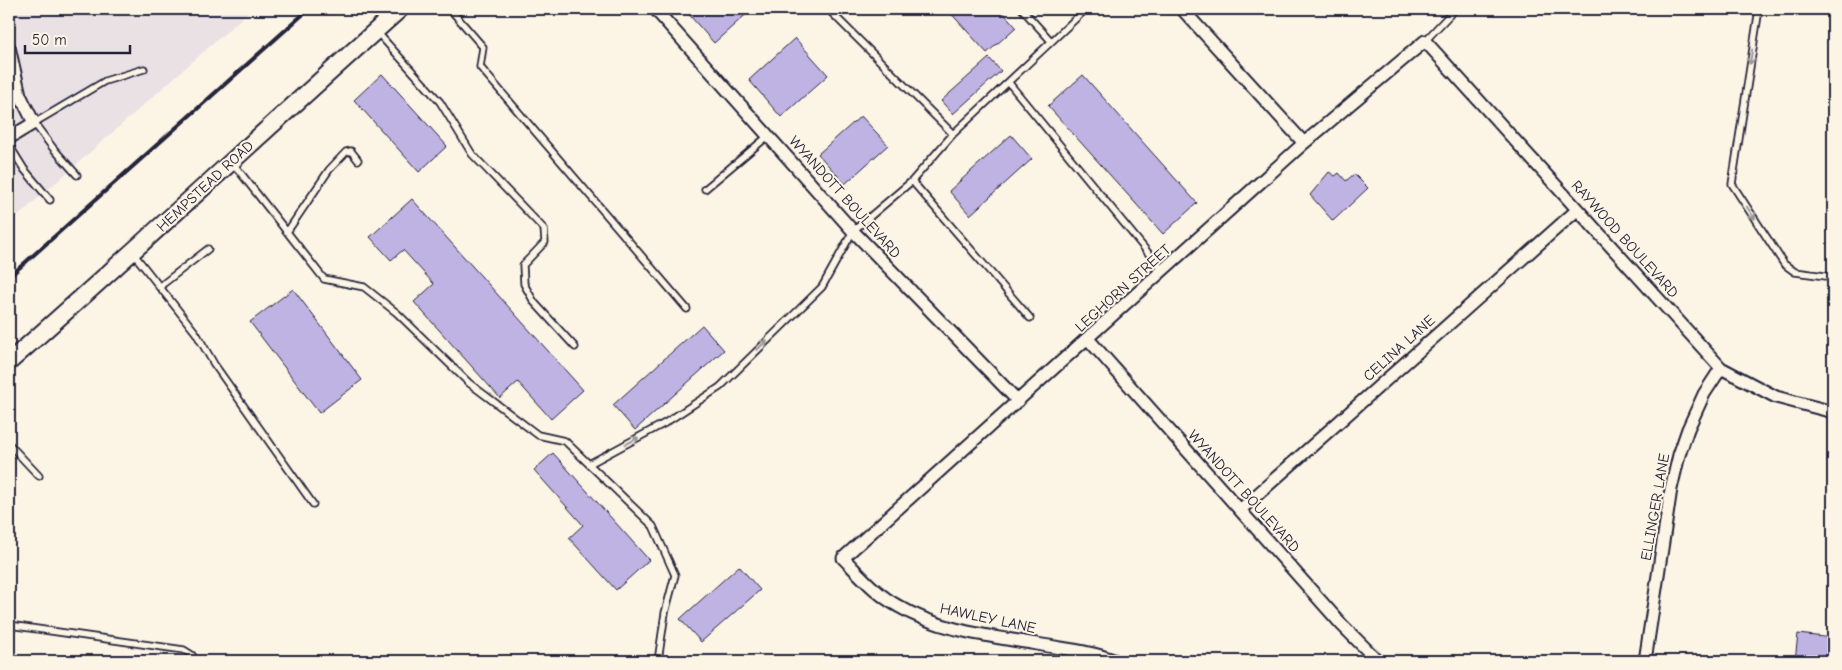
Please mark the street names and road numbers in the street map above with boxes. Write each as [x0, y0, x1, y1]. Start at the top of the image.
street label: WYANDOTT BOULEVARD [785, 132, 905, 262]
street label: HEMPSTEAD ROAD [153, 136, 257, 236]
street label: RAYWOOD BOULEVARD [1567, 177, 1683, 301]
street label: LEGHORN STREET [1071, 240, 1175, 336]
street label: CELINA LANE [1359, 311, 1439, 385]
street label: WYANDOTT BOULEVARD [1184, 426, 1304, 556]
street label: ELLINGER LANE [1637, 452, 1673, 562]
street label: HAWLEY LANE [938, 599, 1038, 637]

